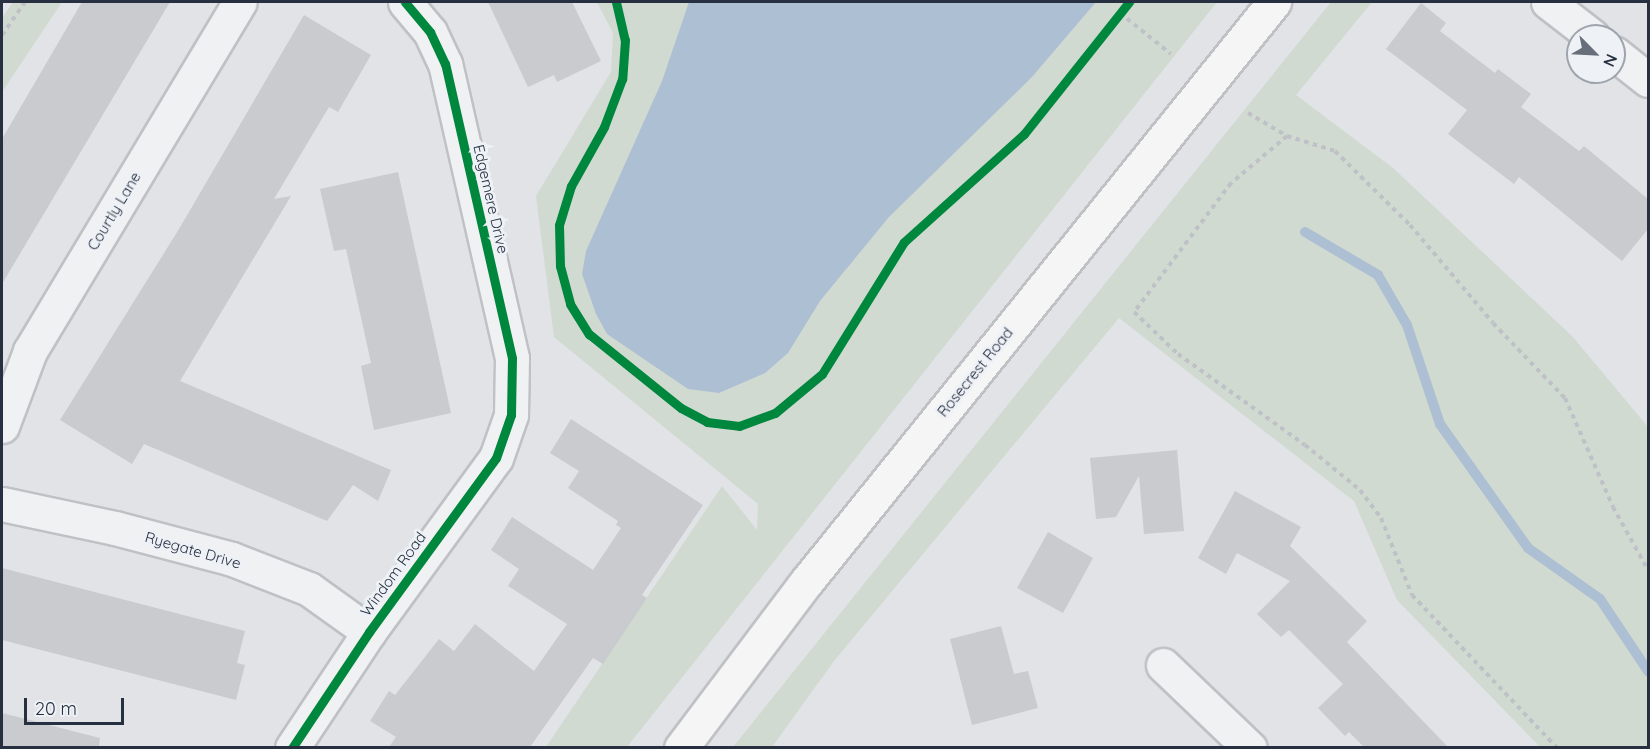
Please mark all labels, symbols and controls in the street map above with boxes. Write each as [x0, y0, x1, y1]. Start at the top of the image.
north arrow [1566, 24, 1626, 84]
text: N [1599, 51, 1622, 70]
street label: Edgemere Drive [470, 143, 512, 255]
street label: Courtly Lane [84, 169, 144, 253]
street label: Rosecrest Road [933, 324, 1017, 420]
street label: Ryegate Drive [143, 528, 243, 572]
street label: Windom Road [356, 528, 430, 620]
scale bar [27, 686, 128, 724]
text: 20 m [35, 697, 77, 720]

